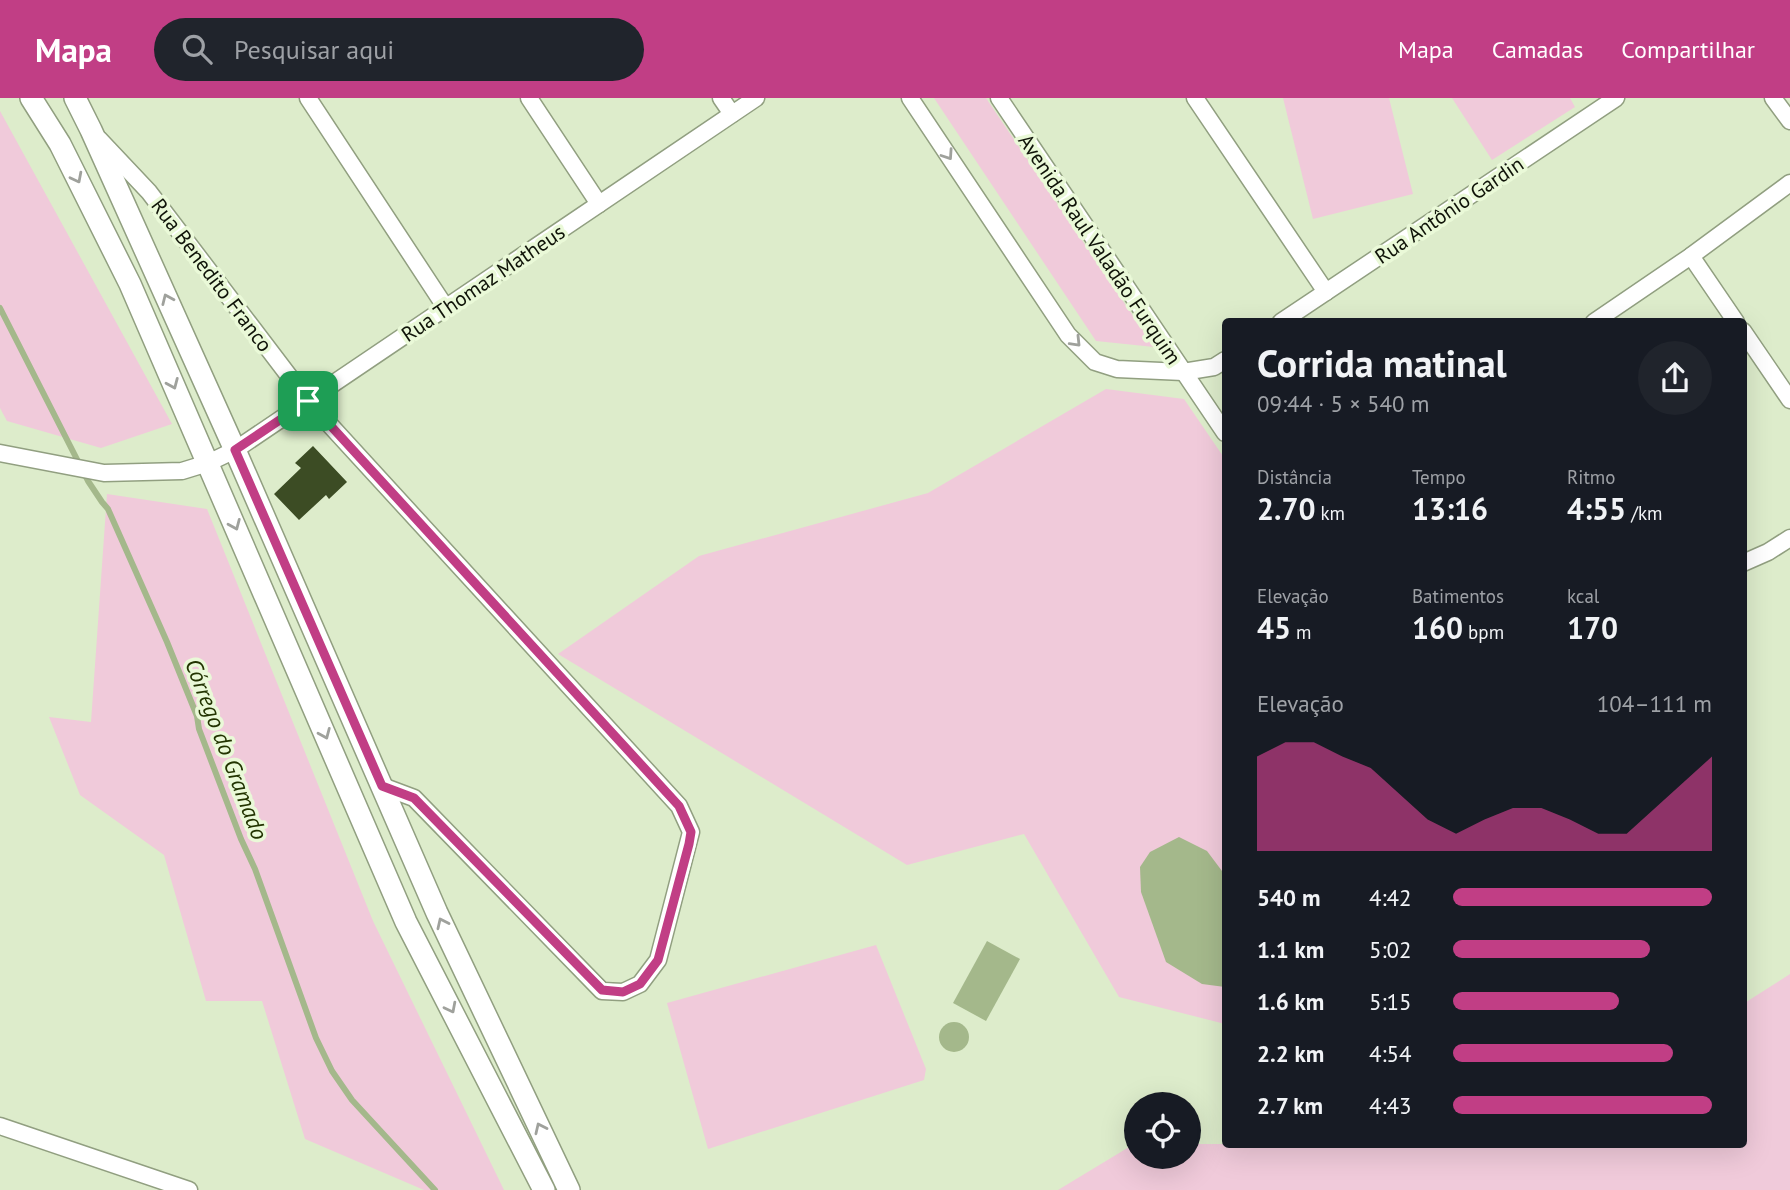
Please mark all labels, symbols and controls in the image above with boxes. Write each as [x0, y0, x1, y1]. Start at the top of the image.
search box [154, 18, 644, 81]
text: Mapa [35, 28, 112, 71]
icon: search [178, 30, 216, 68]
text: Pesquisar aqui [234, 33, 394, 66]
text: Mapa [1398, 34, 1454, 65]
text: Camadas [1492, 34, 1583, 65]
text: Compartilhar [1621, 34, 1755, 65]
street label: Avenida Raul Valadão Furquim [1013, 128, 1187, 370]
one-way arrow [939, 147, 952, 160]
street label: Rua Antônio Gardin [1369, 150, 1529, 270]
one-way arrow [69, 171, 83, 183]
street label: Rua Benedito Franco [145, 193, 279, 357]
street label: Rua Thomaz Matheus [396, 218, 570, 348]
one-way arrow [161, 293, 175, 306]
one-way arrow [1067, 334, 1080, 347]
text: Corrida matinal [1257, 338, 1507, 387]
button: share [1638, 341, 1712, 415]
pin [278, 371, 338, 431]
one-way arrow [165, 377, 179, 389]
icon: arrive [289, 382, 327, 420]
text: 09:44 · 5 × 540 m [1257, 389, 1429, 418]
text: Distância [1257, 465, 1332, 489]
text: Tempo [1412, 465, 1466, 489]
text: Ritmo [1567, 465, 1615, 489]
text: 2.70 [1257, 489, 1315, 528]
text: 13:16 [1412, 489, 1488, 528]
text: 4:55 [1567, 489, 1626, 528]
text: km [1315, 501, 1345, 525]
text: /km [1626, 501, 1662, 525]
one-way arrow [227, 518, 241, 531]
text: Elevação [1257, 584, 1329, 608]
text: Batimentos [1412, 584, 1504, 608]
text: kcal [1567, 584, 1599, 608]
text: 45 [1257, 608, 1291, 647]
text: 160 [1412, 608, 1463, 647]
text: 170 [1567, 608, 1618, 647]
text: m [1291, 620, 1312, 644]
text: bpm [1463, 620, 1504, 644]
water label: Córrego do Gramado [179, 655, 275, 843]
text: Elevação [1257, 689, 1344, 718]
text: 104–111 m [1597, 689, 1712, 718]
one-way arrow [317, 727, 331, 739]
text: 540 m [1257, 883, 1320, 912]
text: 4:42 [1369, 883, 1412, 912]
one-way arrow [436, 918, 450, 930]
text: 1.1 km [1257, 935, 1324, 964]
text: 5:02 [1369, 935, 1412, 964]
text: 1.6 km [1257, 987, 1324, 1016]
text: 5:15 [1369, 987, 1412, 1016]
one-way arrow [442, 1001, 456, 1013]
text: 2.2 km [1257, 1039, 1324, 1068]
text: 4:54 [1369, 1039, 1412, 1068]
text: 2.7 km [1257, 1091, 1323, 1120]
text: 4:43 [1369, 1091, 1412, 1120]
map controls [1124, 1092, 1201, 1169]
button: locate [1124, 1092, 1201, 1169]
one-way arrow [534, 1123, 548, 1135]

